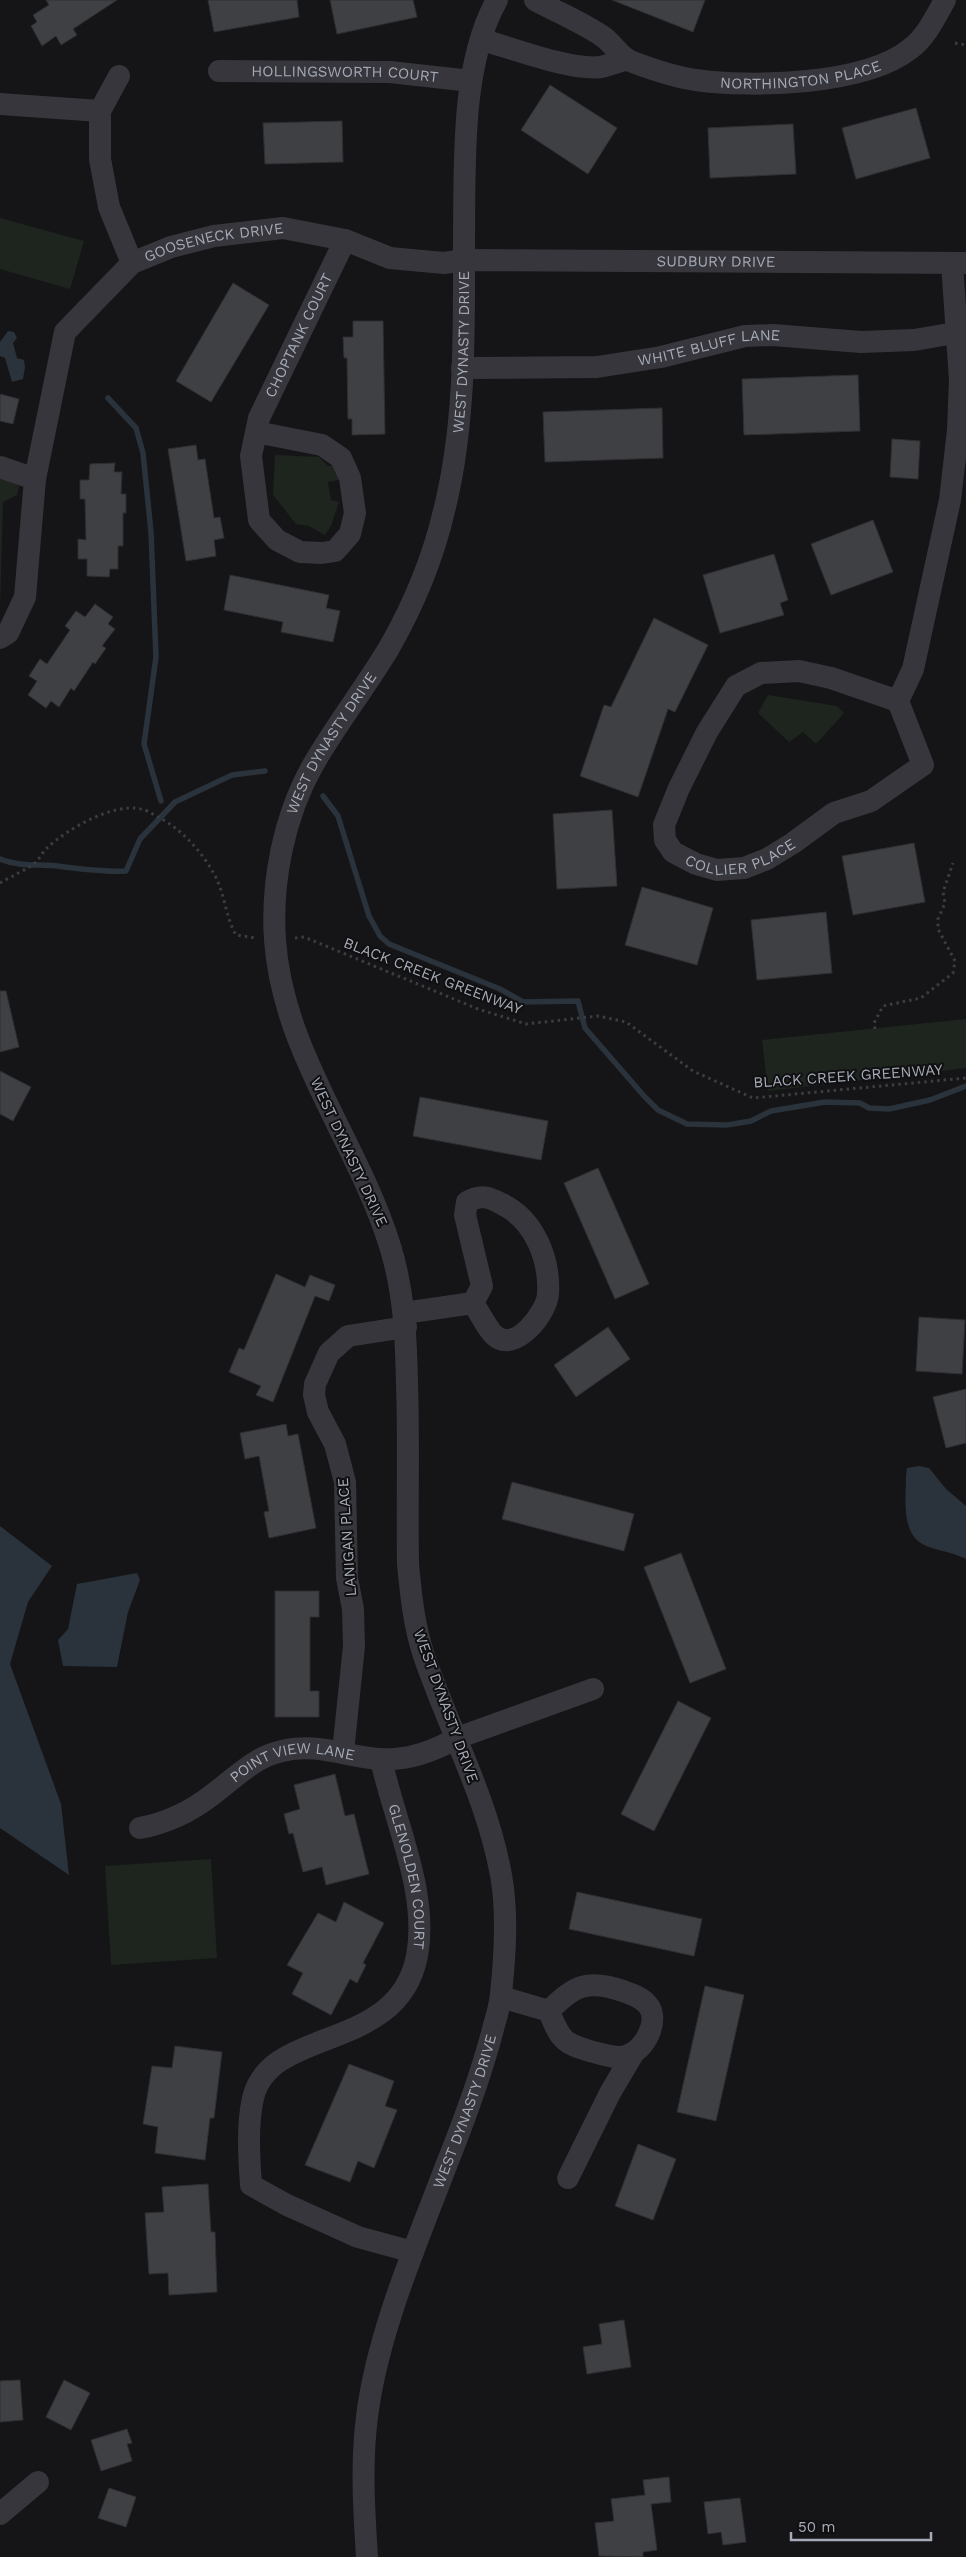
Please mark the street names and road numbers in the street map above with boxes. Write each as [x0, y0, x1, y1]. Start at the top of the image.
street label: NORTHINGTON PLACE [720, 57, 883, 93]
street label: HOLLINGSWORTH COURT [251, 62, 439, 86]
street label: GOOSENECK DRIVE [141, 219, 284, 266]
street label: SUDBURY DRIVE [657, 252, 776, 271]
street label: CHOPTANK COURT [261, 270, 337, 400]
street label: WEST DYNASTY DRIVE [449, 271, 473, 434]
street label: WHITE BLUFF LANE [636, 326, 781, 370]
street label: WEST DYNASTY DRIVE [283, 669, 380, 817]
street label: COLLIER PLACE [682, 835, 798, 879]
street label: BLACK CREEK GREENWAY [341, 934, 525, 1019]
street label: BLACK CREEK GREENWAY [753, 1060, 944, 1092]
street label: WEST DYNASTY DRIVE [307, 1075, 391, 1229]
street label: LANIGAN PLACE [334, 1477, 360, 1597]
street label: WEST DYNASTY DRIVE [410, 1627, 482, 1785]
street label: POINT VIEW LANE [226, 1739, 356, 1786]
street label: GLENOLDEN COURT [384, 1802, 429, 1950]
street label: WEST DYNASTY DRIVE [429, 2032, 500, 2191]

